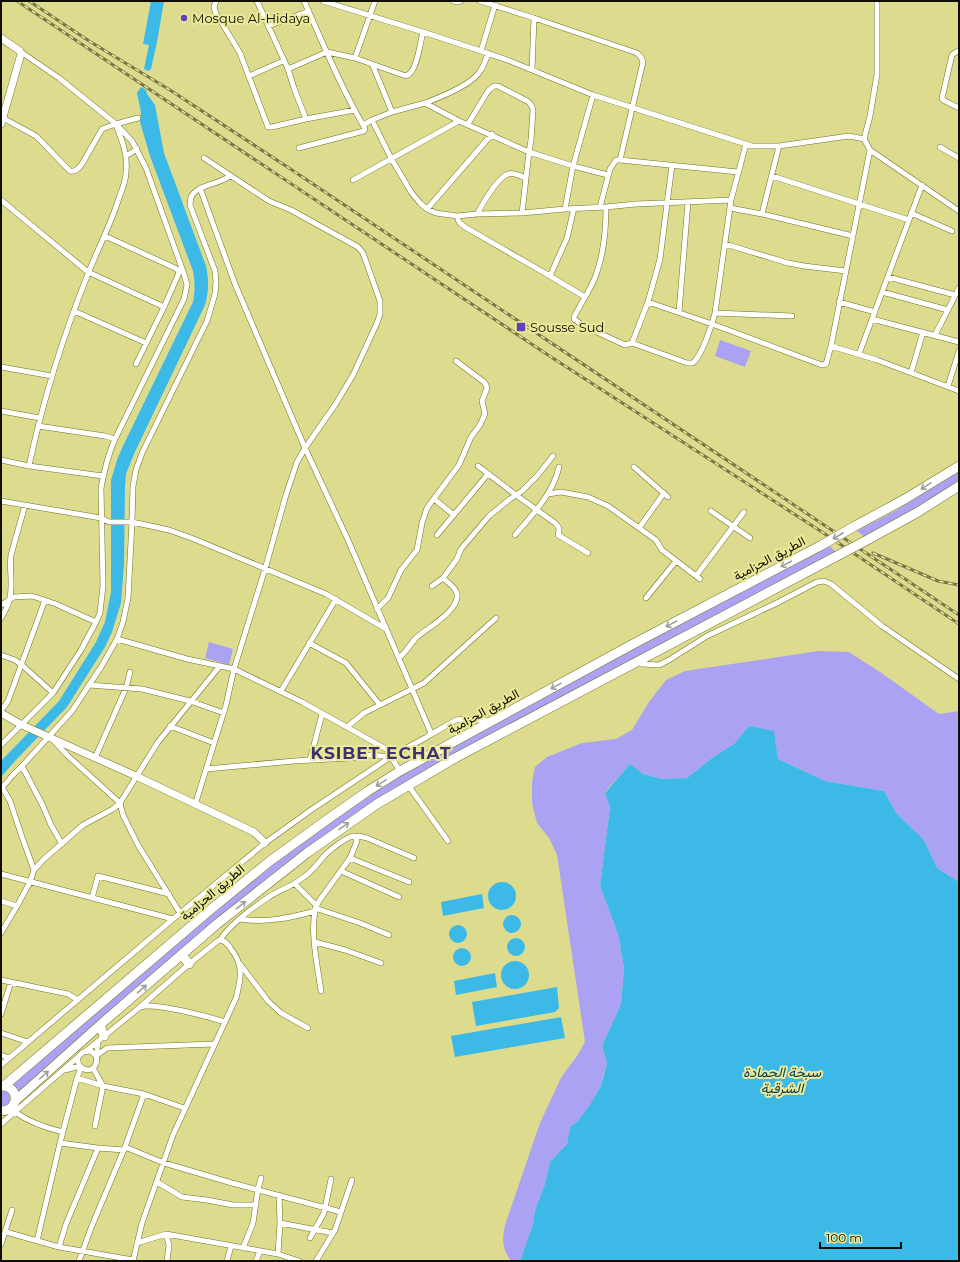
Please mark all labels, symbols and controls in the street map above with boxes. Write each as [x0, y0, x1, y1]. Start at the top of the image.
place label: Mosque Al-Hidaya [192, 10, 310, 26]
marker: Mosque Al-Hidaya [179, 13, 189, 23]
place label: Sousse Sud [530, 319, 604, 335]
marker: Sousse Sud [515, 321, 527, 333]
one-way arrow [920, 483, 932, 491]
street label: الطريق الحزامية [730, 532, 808, 585]
one-way arrow [832, 532, 844, 540]
one-way arrow [780, 561, 792, 568]
one-way arrow [665, 621, 677, 628]
one-way arrow [550, 683, 562, 690]
street label: الطريق الحزامية [444, 685, 522, 738]
district label: KSIBET ECHAT [311, 743, 451, 763]
one-way arrow [376, 779, 387, 787]
one-way arrow [339, 822, 350, 830]
street label: الطريق الحزامية [177, 860, 248, 924]
one-way arrow [235, 900, 246, 909]
one-way arrow [136, 985, 146, 994]
water label: سبخة الحمادة الشرقية [743, 1063, 822, 1097]
one-way arrow [39, 1070, 49, 1079]
scale bar [820, 1224, 901, 1250]
text: 100 m [826, 1230, 862, 1245]

